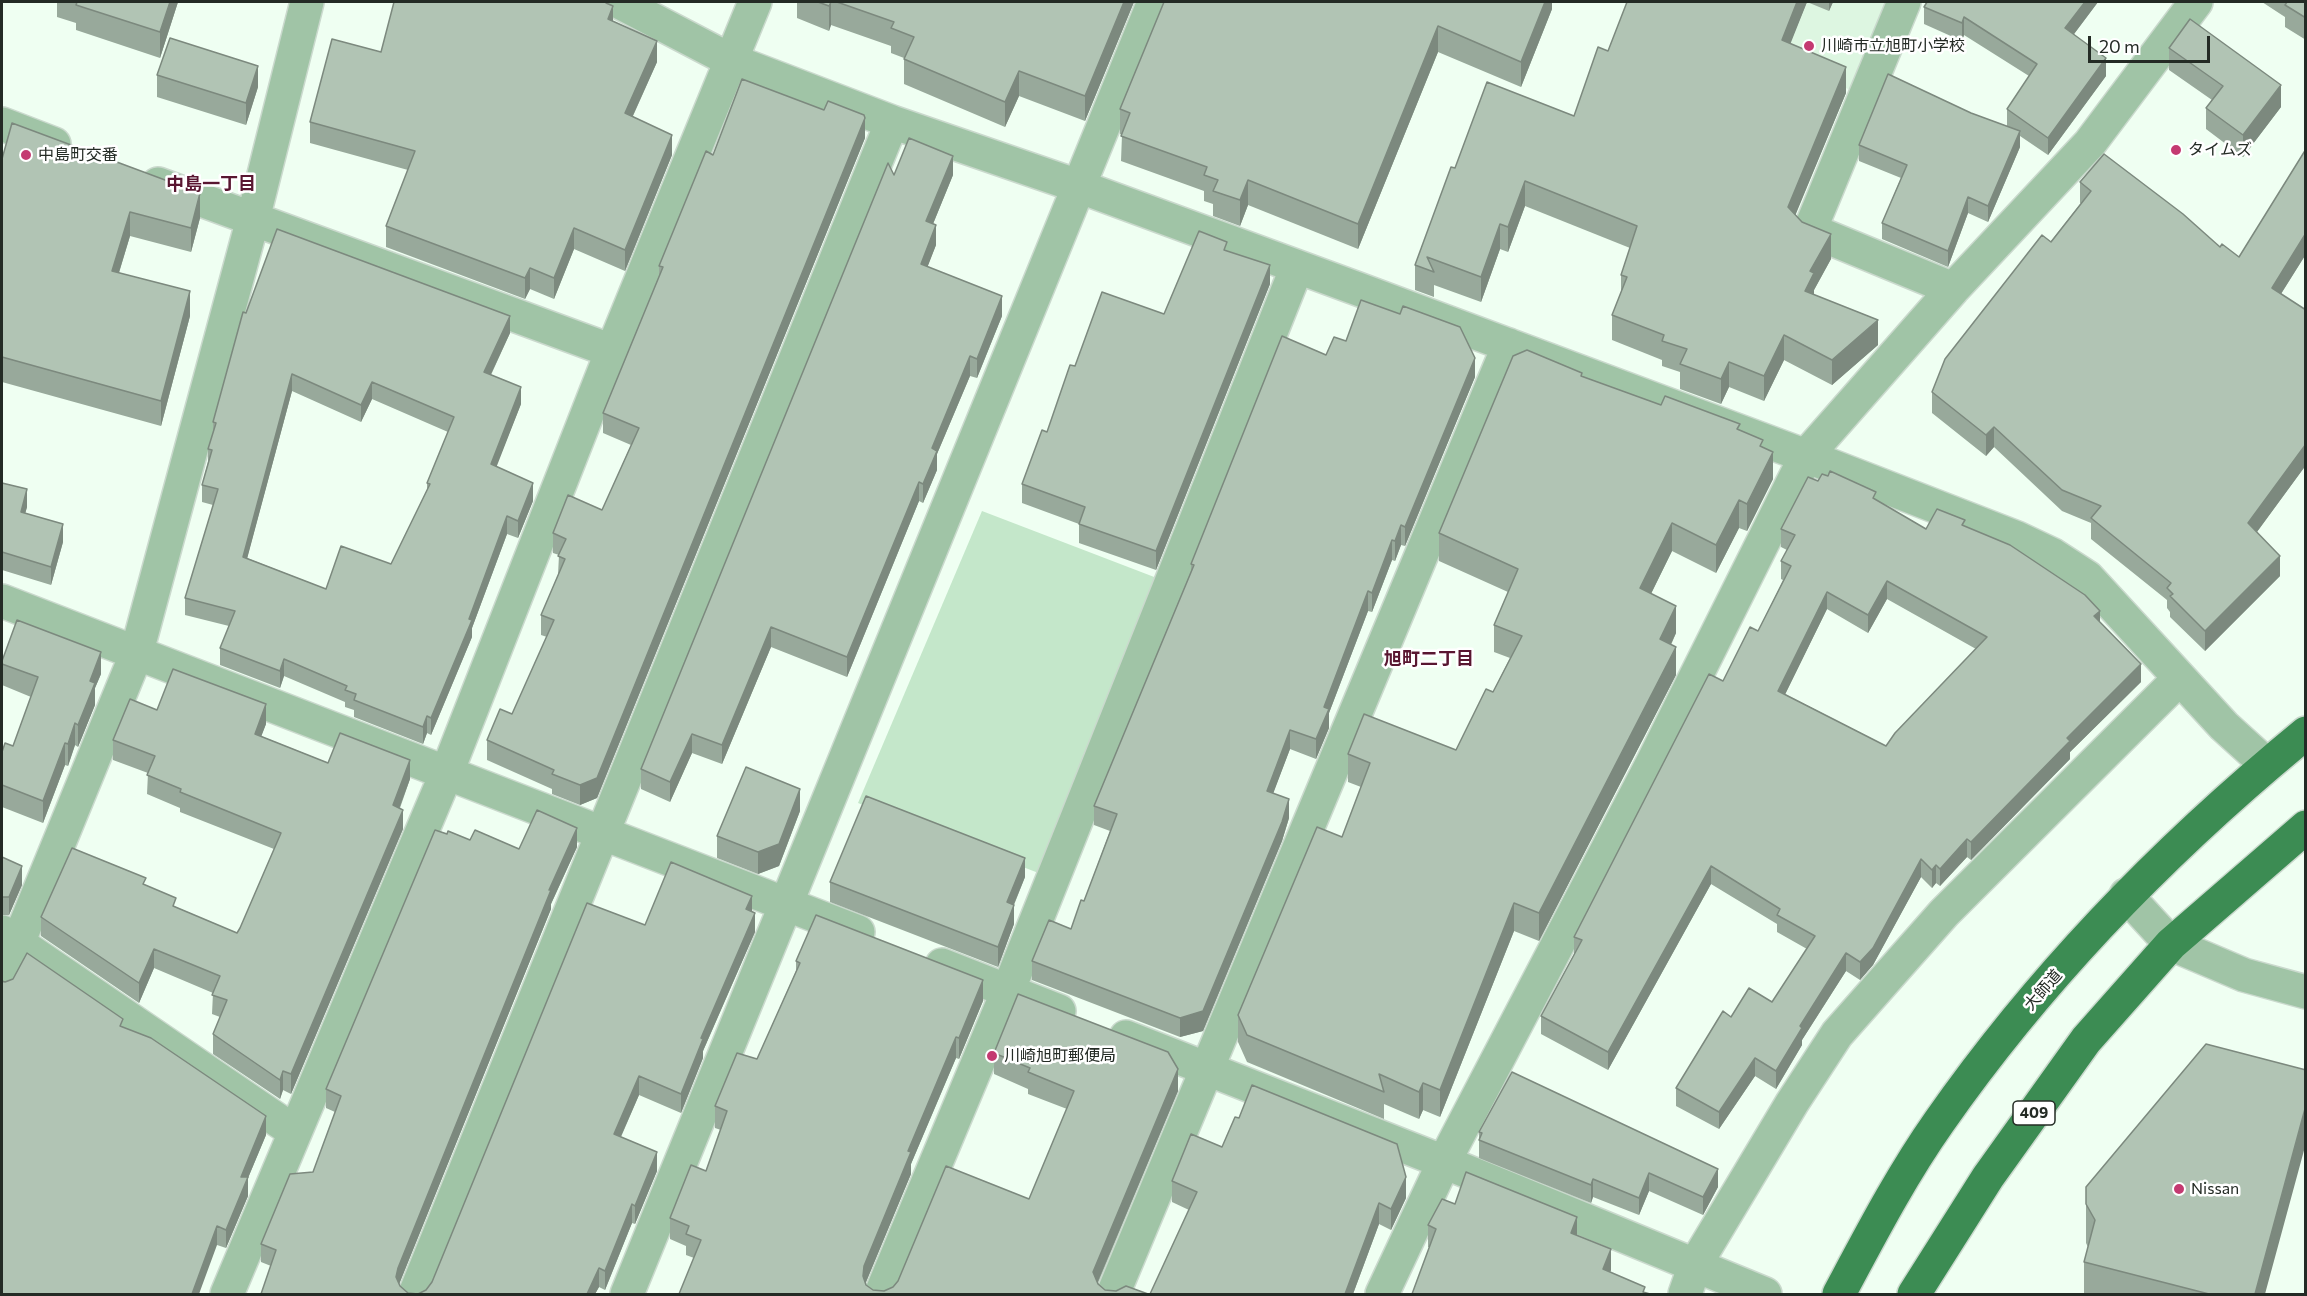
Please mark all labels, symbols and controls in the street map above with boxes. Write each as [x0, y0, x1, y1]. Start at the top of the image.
scale bar [2091, 24, 2212, 62]
text: 20 m [2099, 35, 2140, 57]
place label: 川崎市立旭町小学校 [1821, 36, 1965, 56]
marker: 川崎市立旭町小学校 [1802, 39, 1816, 53]
place label: タイムズ [2188, 140, 2252, 160]
marker: タイムズ [2169, 143, 2183, 157]
place label: 中島町交番 [38, 145, 118, 165]
marker: 中島町交番 [19, 148, 33, 162]
district label: 中島一丁目 [166, 173, 256, 195]
district label: 旭町二丁目 [1384, 648, 1474, 670]
street label: 大師道 [2020, 966, 2066, 1014]
place label: 川崎旭町郵便局 [1004, 1046, 1116, 1066]
marker: 川崎旭町郵便局 [985, 1049, 999, 1063]
road number: 409 [2013, 1101, 2055, 1125]
place label: Nissan [2191, 1179, 2239, 1199]
marker: Nissan [2172, 1182, 2186, 1196]

